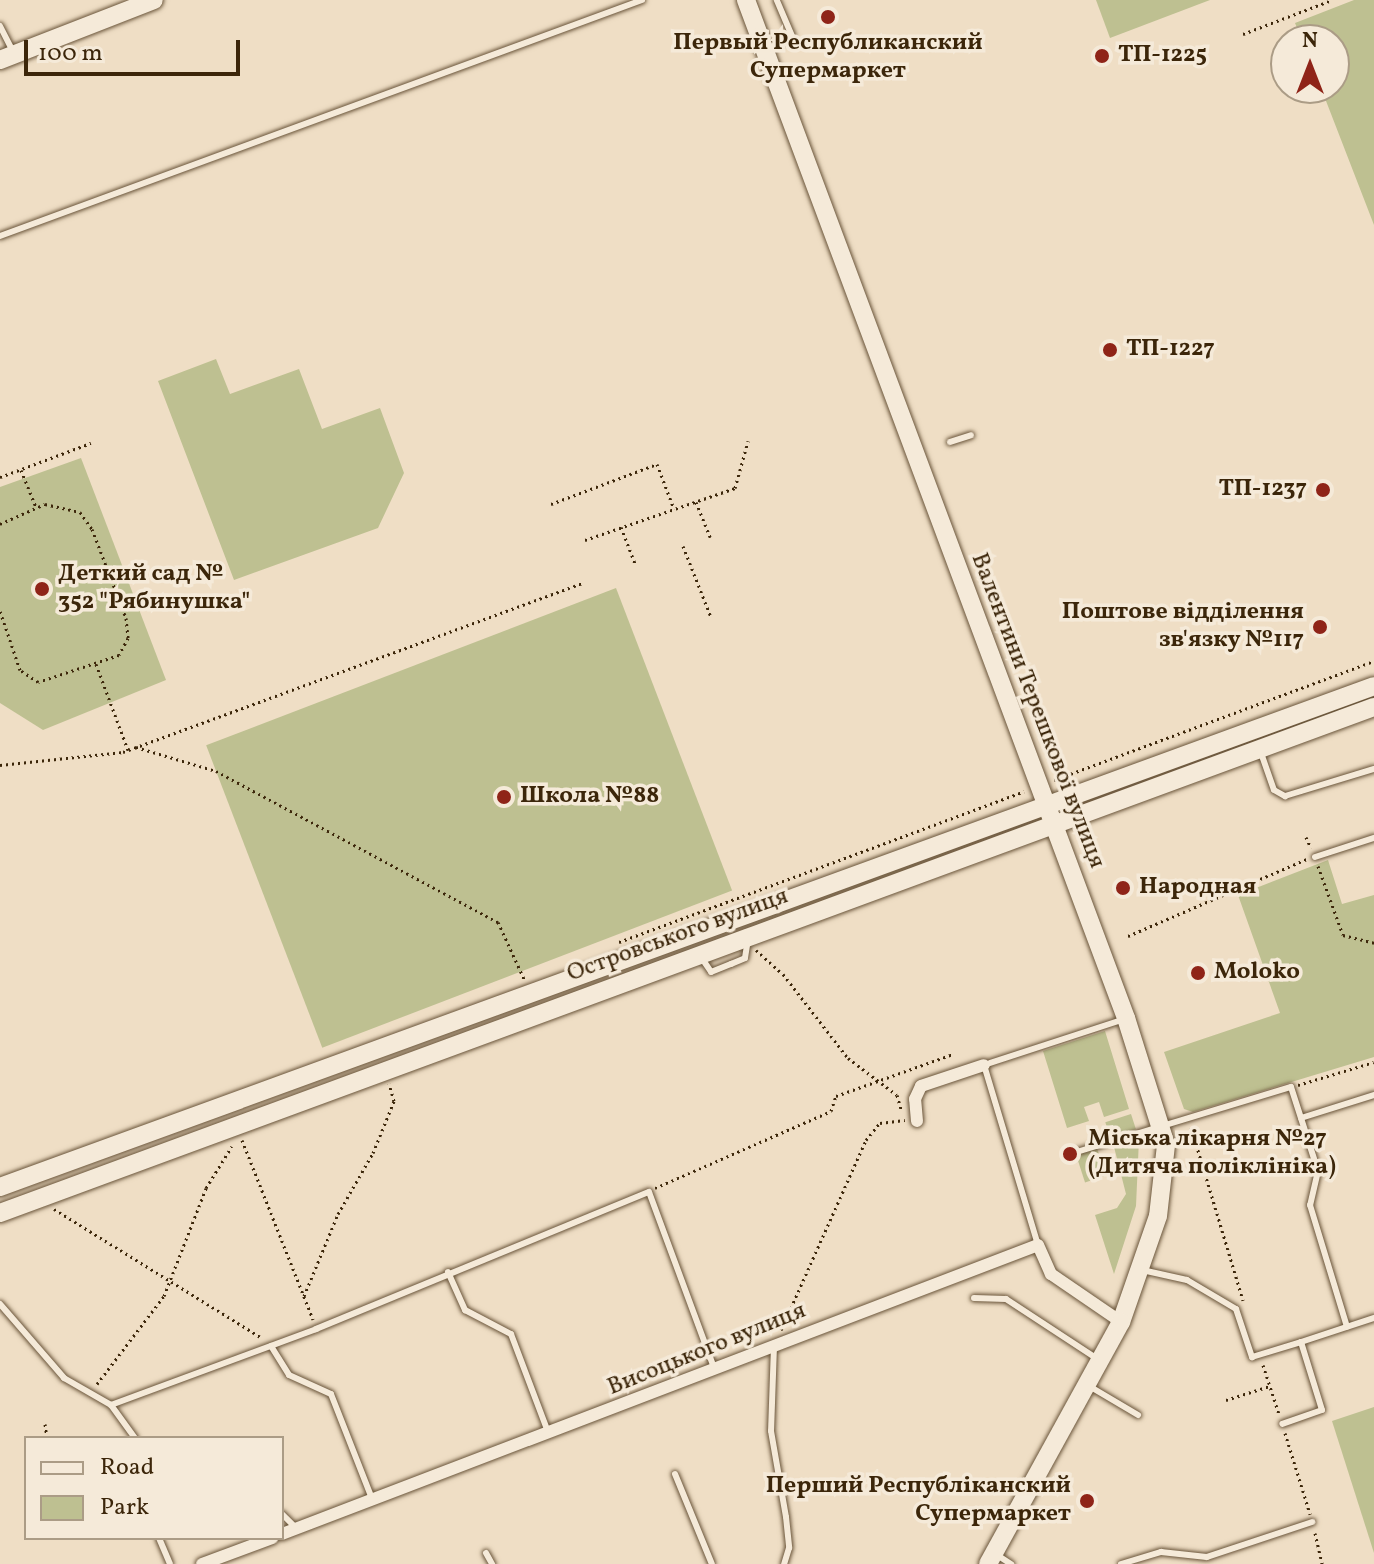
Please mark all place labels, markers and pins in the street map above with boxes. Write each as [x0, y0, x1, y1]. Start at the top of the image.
marker: Первый Республиканский Супермаркет [819, 8, 837, 26]
place label: Первый Республиканский Супермаркет [673, 30, 983, 86]
place label: ТП-1225 [1118, 42, 1207, 70]
marker: ТП-1225 [1093, 47, 1111, 65]
place label: ТП-1227 [1126, 336, 1215, 364]
marker: ТП-1227 [1101, 341, 1119, 359]
place label: ТП-1237 [1219, 476, 1307, 504]
marker: ТП-1237 [1314, 481, 1332, 499]
place label: Деткий сад № 352 "Рябинушка" [58, 561, 250, 617]
marker: Деткий сад № 352 "Рябинушка" [33, 580, 51, 598]
place label: Поштове відділення зв'язку №117 [1062, 599, 1304, 655]
marker: Поштове відділення зв'язку №117 [1311, 618, 1329, 636]
place label: Школа №88 [520, 783, 659, 811]
marker: Школа №88 [495, 788, 513, 806]
place label: Народная [1139, 874, 1256, 902]
marker: Народная [1114, 879, 1132, 897]
place label: Moloko [1214, 959, 1300, 987]
marker: Moloko [1189, 964, 1207, 982]
place label: Міська лікарня №27 (Дитяча поліклініка) [1088, 1126, 1336, 1182]
marker: Міська лікарня №27 (Дитяча поліклініка) [1059, 1143, 1081, 1165]
place label: Перший Республiканский Супермаркет [766, 1473, 1071, 1529]
marker: Перший Республiканский Супермаркет [1078, 1492, 1096, 1510]

